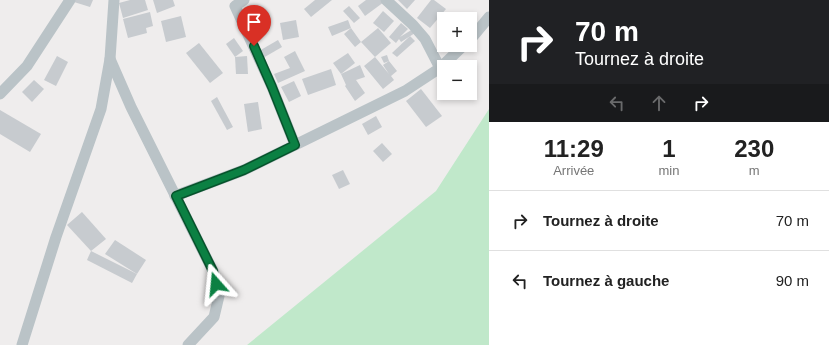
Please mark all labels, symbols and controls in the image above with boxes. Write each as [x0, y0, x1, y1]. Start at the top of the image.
pin [237, 5, 271, 46]
icon: arrive [243, 11, 265, 33]
map controls [437, 12, 477, 100]
button: + [437, 12, 477, 52]
icon: right [509, 16, 561, 68]
text: 70 m [575, 16, 639, 47]
text: Tournez à droite [575, 49, 704, 69]
button: − [437, 60, 477, 100]
icon: left [606, 92, 628, 114]
icon: ahead [648, 92, 670, 114]
icon: right [690, 92, 712, 114]
text: 11:29 [544, 135, 604, 162]
text: 1 [662, 135, 676, 162]
text: 230 [734, 135, 774, 162]
text: Arrivée [553, 163, 594, 178]
text: min [659, 163, 679, 178]
text: m [749, 163, 760, 178]
icon: right [509, 210, 531, 232]
text: Tournez à droite [543, 212, 659, 229]
text: 70 m [776, 212, 809, 229]
position arrow [195, 263, 237, 305]
icon: left [509, 270, 531, 292]
text: Tournez à gauche [543, 272, 669, 289]
text: 90 m [776, 272, 809, 289]

